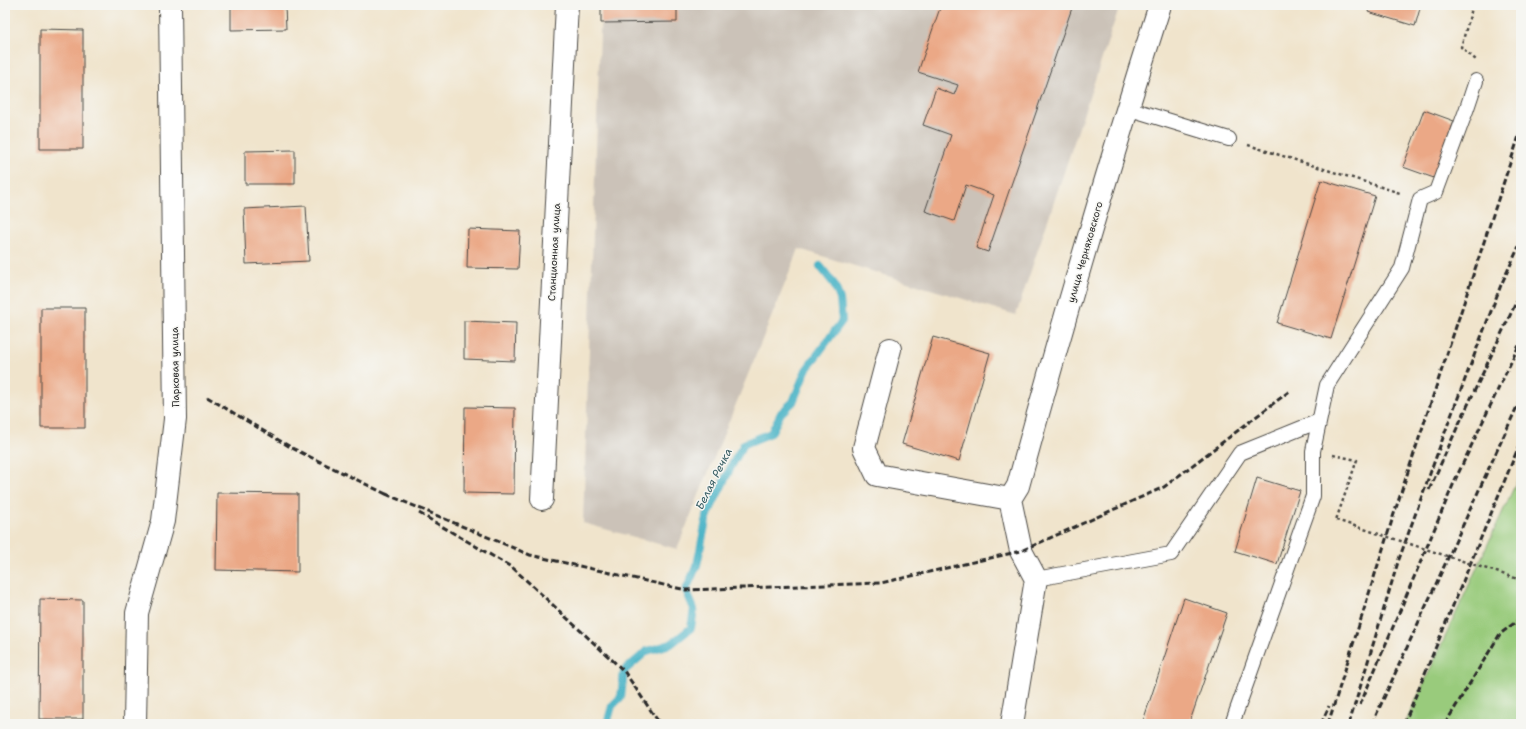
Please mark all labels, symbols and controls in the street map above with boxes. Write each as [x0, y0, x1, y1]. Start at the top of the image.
street label: улица Черняховского [1064, 200, 1106, 304]
street label: Станционная улица [545, 202, 563, 301]
street label: Парковая улица [168, 326, 182, 407]
water label: Белая Речка [692, 446, 736, 512]

